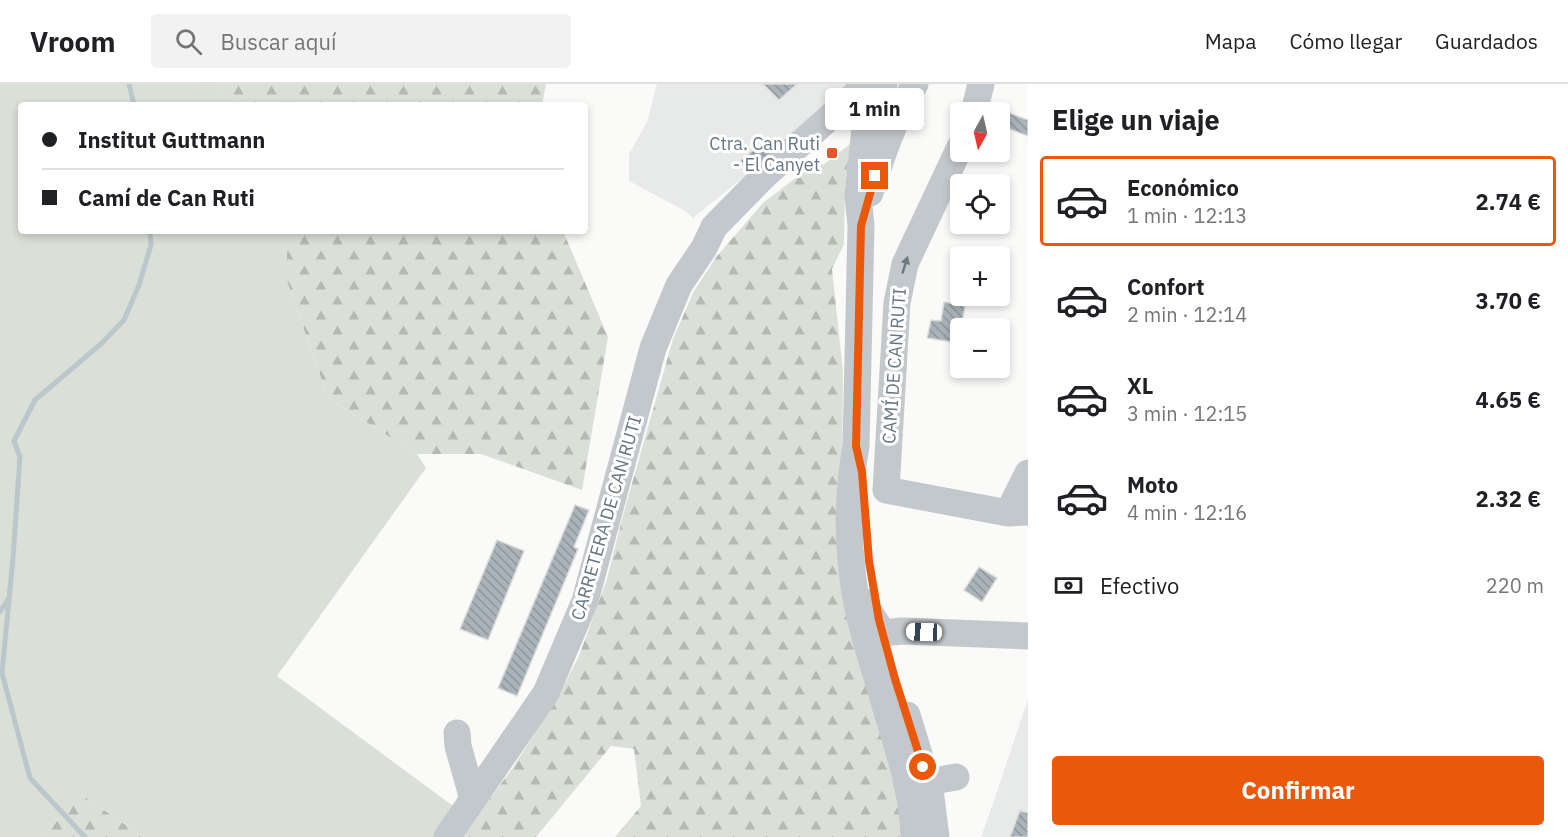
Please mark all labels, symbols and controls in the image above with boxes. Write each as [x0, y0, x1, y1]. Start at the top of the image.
search box [151, 14, 571, 68]
text: Vroom [30, 23, 115, 60]
icon: search [172, 25, 205, 58]
text: Buscar aquí [220, 27, 337, 56]
text: Mapa [1205, 27, 1256, 55]
text: Cómo llegar [1289, 27, 1402, 55]
text: Guardados [1435, 27, 1538, 55]
callout: 1 min [826, 89, 924, 131]
text: 1 min [848, 95, 901, 122]
north arrow [950, 102, 1010, 162]
map controls [950, 102, 1010, 378]
text: Elige un viaje [1052, 102, 1220, 137]
text: Institut Guttmann [78, 125, 266, 154]
place label: Ctra. Can Ruti - El Canyet [709, 132, 820, 176]
marker: Ctra. Can Ruti - El Canyet [825, 146, 839, 160]
route end [861, 162, 888, 189]
text: Económico [1127, 173, 1239, 202]
button: locate [950, 174, 1010, 234]
icon: car [1055, 174, 1109, 228]
text: Camí de Can Ruti [78, 183, 255, 212]
text: 2.74 € [1476, 187, 1541, 216]
text: 1 min · 12:13 [1127, 202, 1247, 229]
button: + [950, 246, 1010, 306]
one-way arrow [901, 256, 910, 274]
text: Confort [1127, 272, 1205, 301]
icon: car [1055, 273, 1109, 327]
text: 3.70 € [1476, 286, 1541, 315]
street label: CAMÍ DE CAN RUTI [877, 287, 911, 445]
text: 2 min · 12:14 [1127, 301, 1247, 328]
button: − [950, 318, 1010, 378]
text: XL [1127, 371, 1153, 400]
icon: car [1055, 372, 1109, 426]
text: 4.65 € [1476, 385, 1541, 414]
text: 3 min · 12:15 [1127, 400, 1247, 427]
street label: CARRETERA DE CAN RUTI [566, 413, 646, 623]
text: Moto [1127, 470, 1178, 499]
icon: car [1055, 471, 1109, 525]
text: 2.32 € [1476, 484, 1541, 513]
text: 4 min · 12:16 [1127, 499, 1247, 526]
icon: cash [1052, 569, 1085, 602]
text: Efectivo [1100, 571, 1179, 600]
text: 220 m [1486, 572, 1544, 599]
car [906, 622, 942, 642]
route start [909, 753, 936, 780]
button: Confirmar [1052, 756, 1544, 825]

